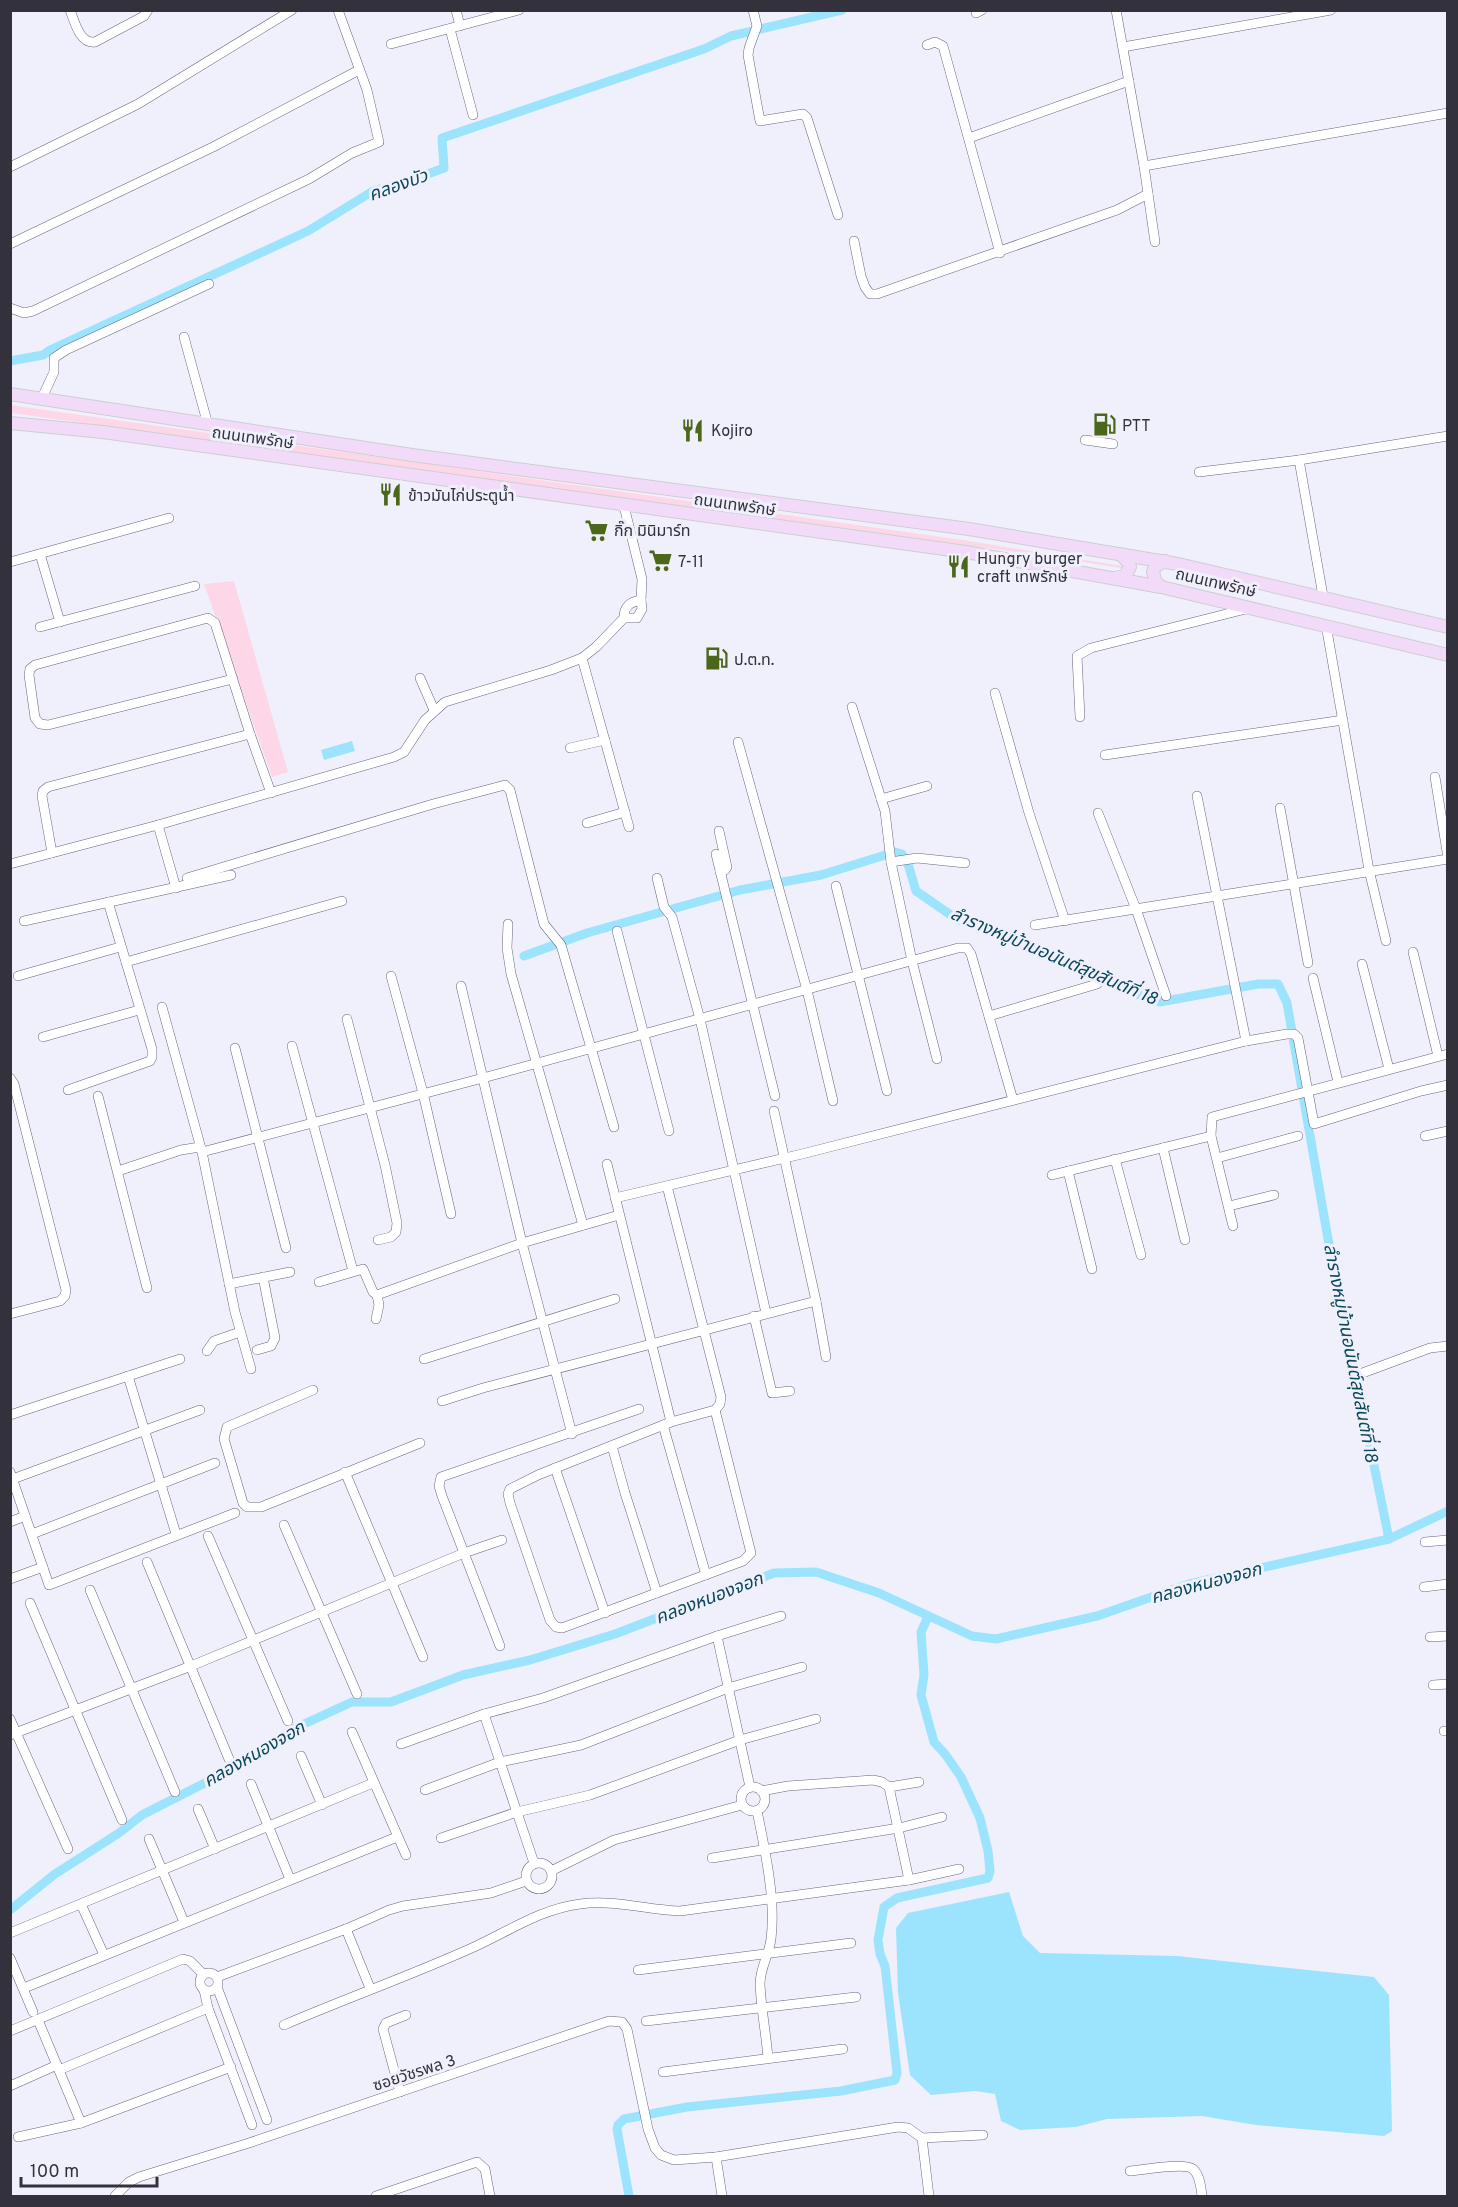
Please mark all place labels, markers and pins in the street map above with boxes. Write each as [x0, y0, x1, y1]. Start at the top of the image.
fuel station icon: PTT [1091, 412, 1117, 438]
restaurant icon: Kojiro [680, 417, 706, 443]
place label: PTT [1122, 417, 1151, 437]
place label: Kojiro [711, 422, 753, 442]
restaurant icon: ข้าวมันไก่ประตูน้ำ [377, 482, 403, 508]
place label: ข้าวมันไก่ประตูน้ำ [408, 484, 515, 507]
supermarket icon: กิ๊ก มินิมาร์ท [583, 517, 609, 543]
place label: กิ๊ก มินิมาร์ท [614, 520, 690, 542]
supermarket icon: 7-11 [647, 548, 673, 574]
place label: Hungry burger craft เทพรักษ์ [977, 550, 1082, 588]
place label: 7-11 [678, 553, 704, 573]
restaurant icon: Hungry burger craft เทพรักษ์ [946, 554, 972, 580]
fuel station icon: ป.ต.ท. [703, 646, 729, 672]
place label: ป.ต.ท. [734, 651, 774, 671]

